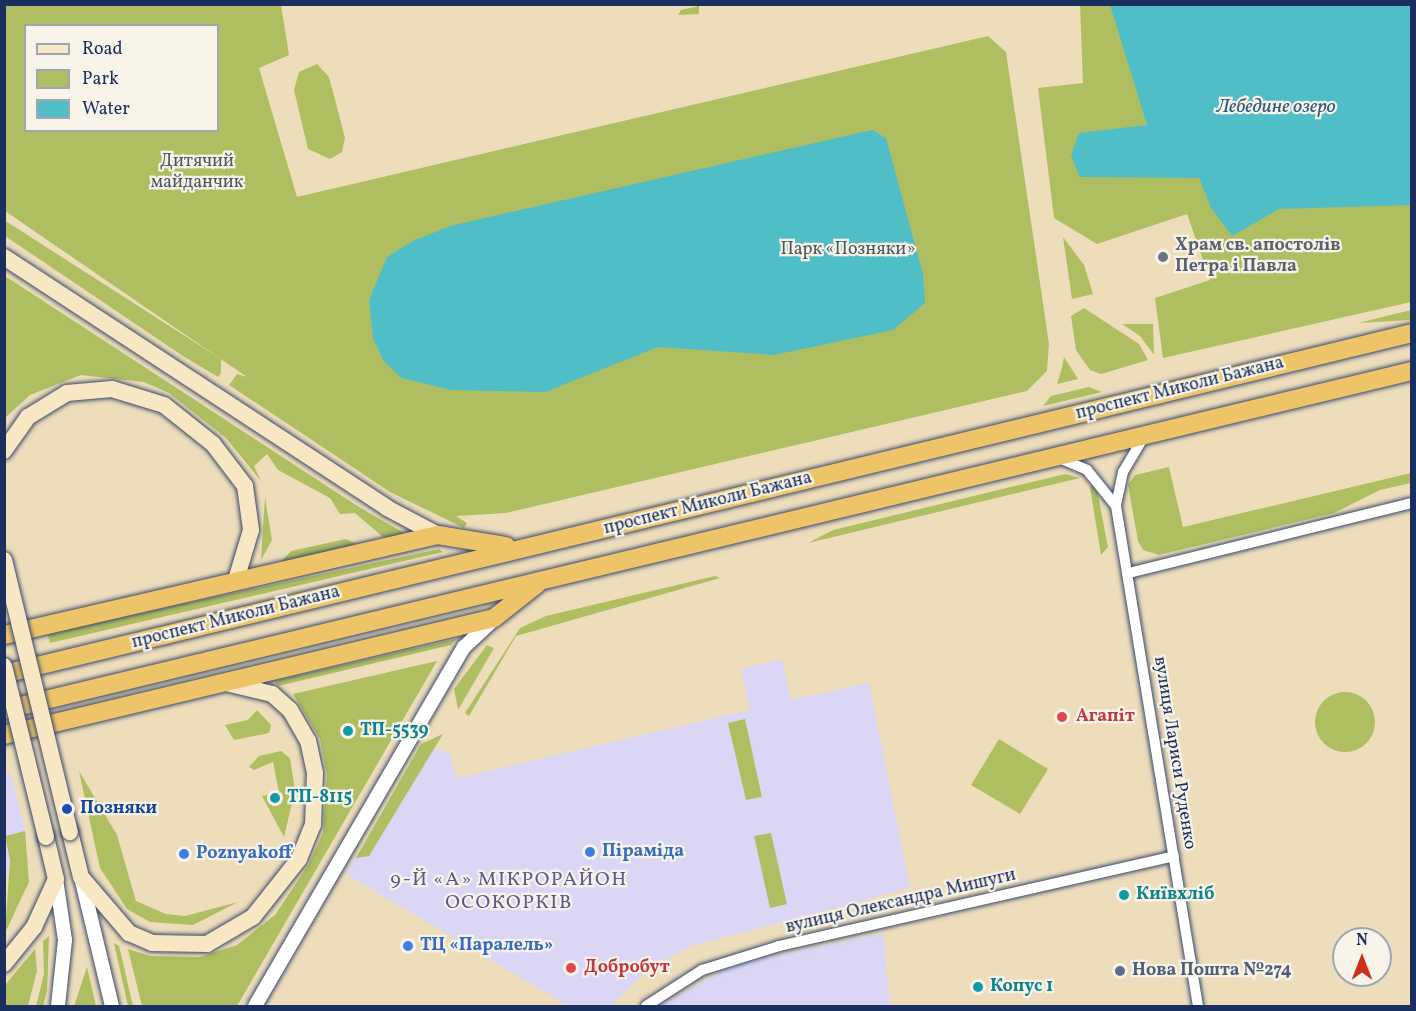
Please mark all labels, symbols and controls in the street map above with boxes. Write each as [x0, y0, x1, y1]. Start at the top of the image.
legend [24, 24, 219, 132]
text: Road [82, 37, 123, 62]
text: Park [82, 67, 119, 92]
water label: Лебедине озеро [1216, 95, 1336, 119]
text: Water [82, 97, 130, 122]
park label: Дитячий майданчик [151, 152, 243, 195]
place label: Храм св. апостолів Петра і Павла [1175, 236, 1341, 278]
park label: Парк «Позняки» [780, 239, 916, 261]
marker: Храм св. апостолів Петра і Павла [1156, 250, 1170, 264]
street label: проспект Миколи Бажана [1074, 353, 1286, 425]
street label: проспект Миколи Бажана [602, 468, 814, 540]
street label: проспект Миколи Бажана [130, 582, 342, 654]
street label: вулиця Лариси Руденко [1148, 655, 1200, 851]
place label: Агапіт [1076, 706, 1135, 728]
marker: Агапіт [1053, 708, 1071, 726]
place label: ТП-5539 [360, 720, 428, 742]
marker: ТП-5539 [341, 724, 355, 738]
place label: ТП-8115 [287, 787, 352, 809]
marker: ТП-8115 [268, 791, 282, 805]
place label: Позняки [80, 798, 157, 820]
marker: Позняки [58, 800, 76, 818]
place label: Піраміда [602, 841, 684, 863]
place label: Poznyakoff [196, 843, 292, 865]
marker: Піраміда [583, 845, 597, 859]
marker: Poznyakoff [177, 847, 191, 861]
street label: вулиця Олександра Мишуги [784, 865, 1018, 939]
district label: 9-Й «А» МІКРОРАЙОН ОСОКОРКІВ [390, 869, 628, 916]
place label: Київхліб [1136, 884, 1214, 906]
marker: Київхліб [1117, 888, 1131, 902]
north arrow [1332, 927, 1392, 987]
text: N [1356, 930, 1368, 952]
place label: ТЦ «Паралель» [420, 935, 553, 957]
marker: ТЦ «Паралель» [401, 939, 415, 953]
place label: Добробут [584, 957, 670, 979]
marker: Добробут [562, 959, 580, 977]
place label: Нова Пошта №274 [1132, 960, 1292, 982]
marker: Нова Пошта №274 [1113, 964, 1127, 978]
place label: Копус 1 [990, 976, 1053, 998]
marker: Копус 1 [971, 980, 985, 994]

